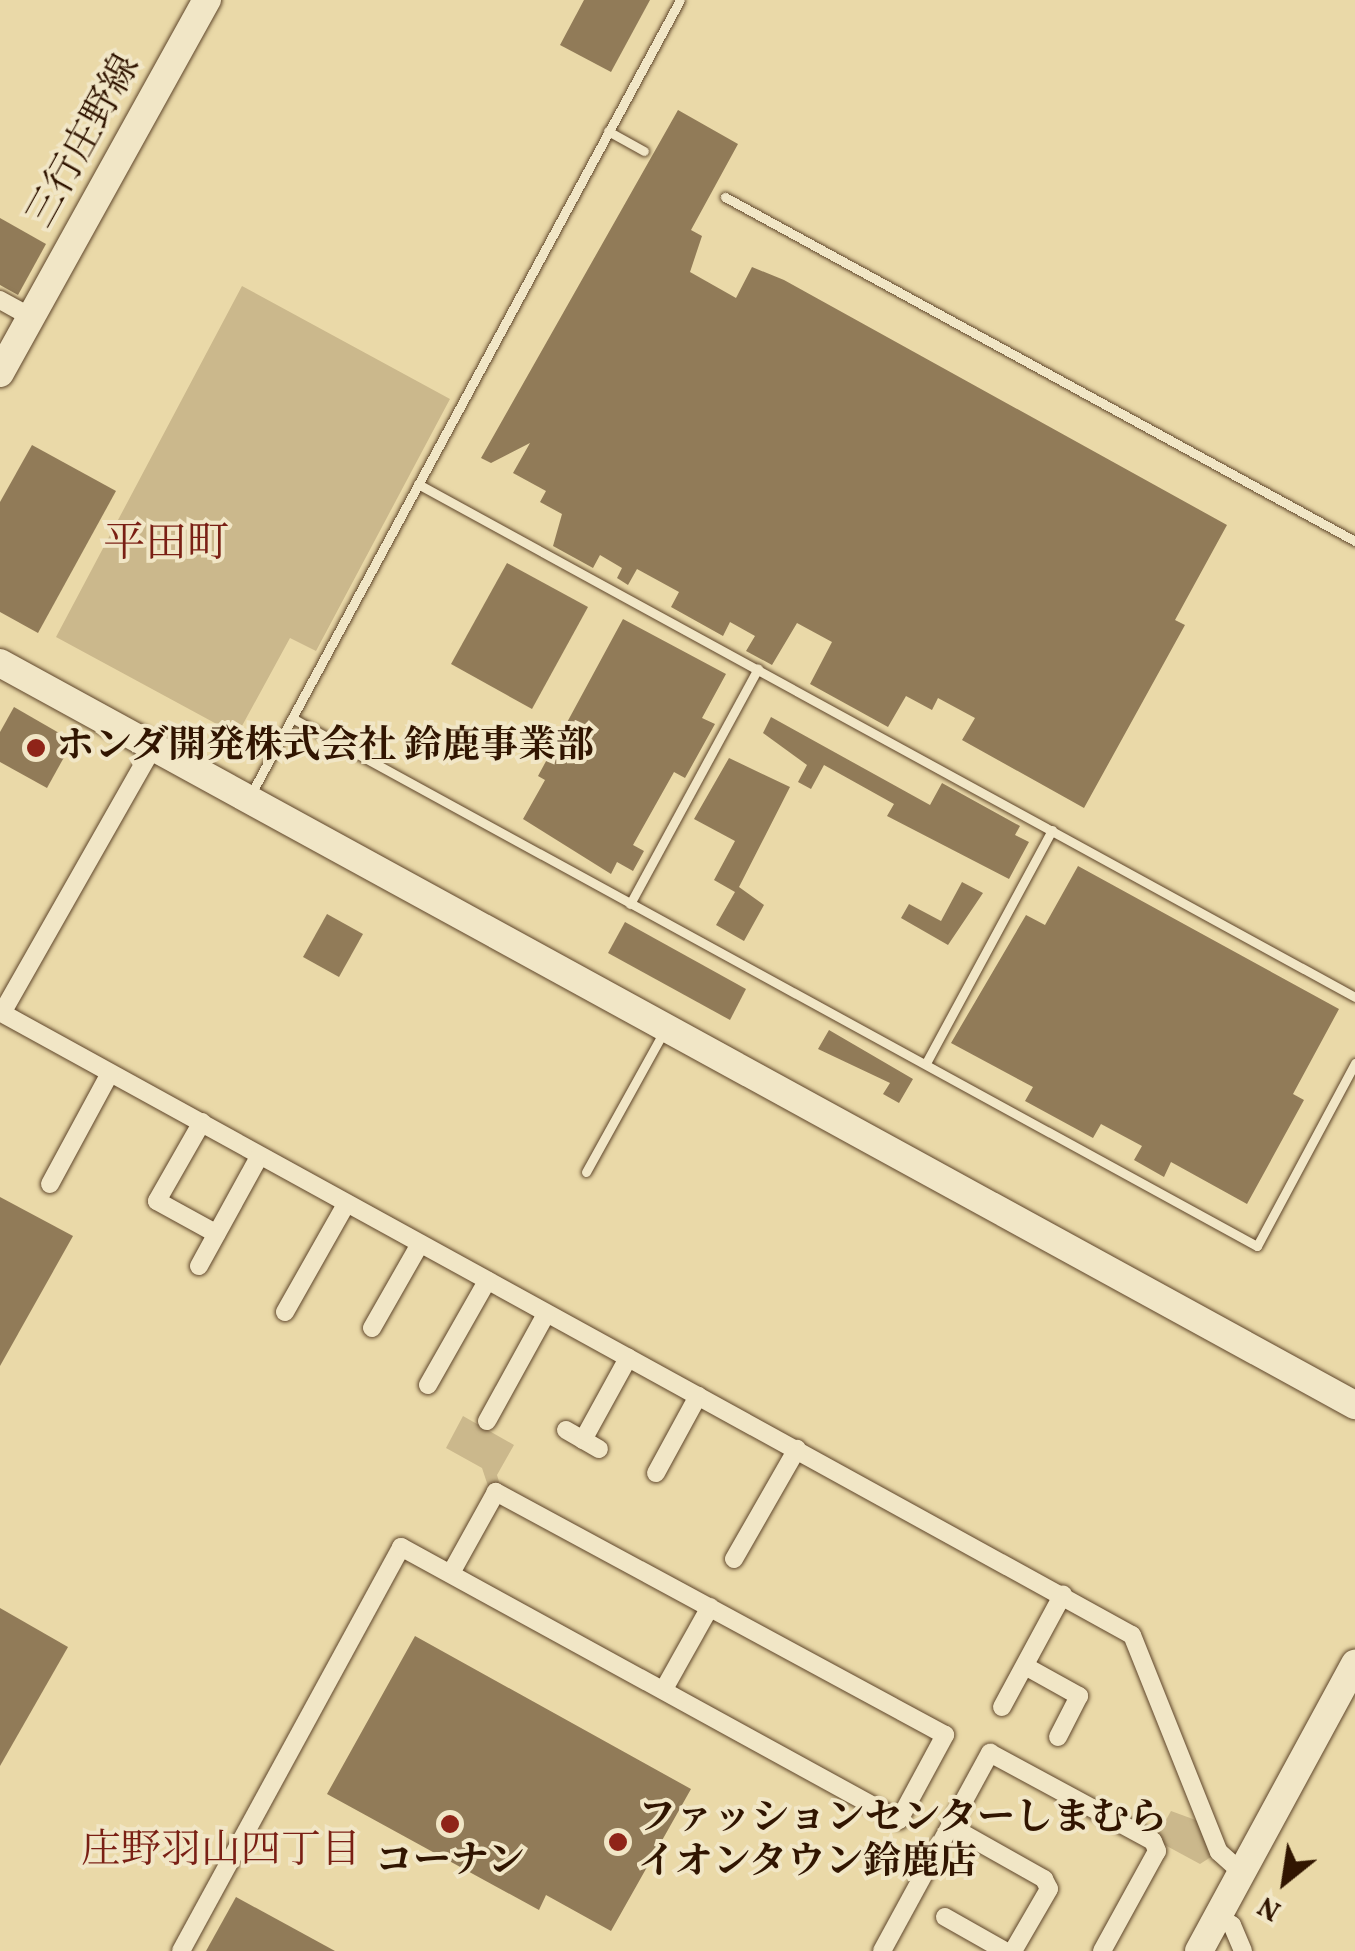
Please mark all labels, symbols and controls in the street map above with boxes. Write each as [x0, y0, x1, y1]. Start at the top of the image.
street label: 三行庄野線 [19, 48, 151, 236]
district label: 平田町 [103, 521, 229, 571]
place label: ホンダ開発株式会社 鈴鹿事業部 [56, 725, 596, 771]
marker: ホンダ開発株式会社 鈴鹿事業部 [25, 737, 47, 759]
place label: ファッションセンターしまむら イオンタウン鈴鹿店 [638, 1797, 1170, 1886]
marker: コーナン [439, 1813, 461, 1835]
district label: 庄野羽山四丁目 [81, 1828, 361, 1876]
marker: ファッションセンターしまむら イオンタウン鈴鹿店 [607, 1831, 629, 1853]
north arrow [1235, 1831, 1335, 1931]
place label: コーナン [374, 1840, 526, 1886]
text: N [1251, 1885, 1288, 1929]

